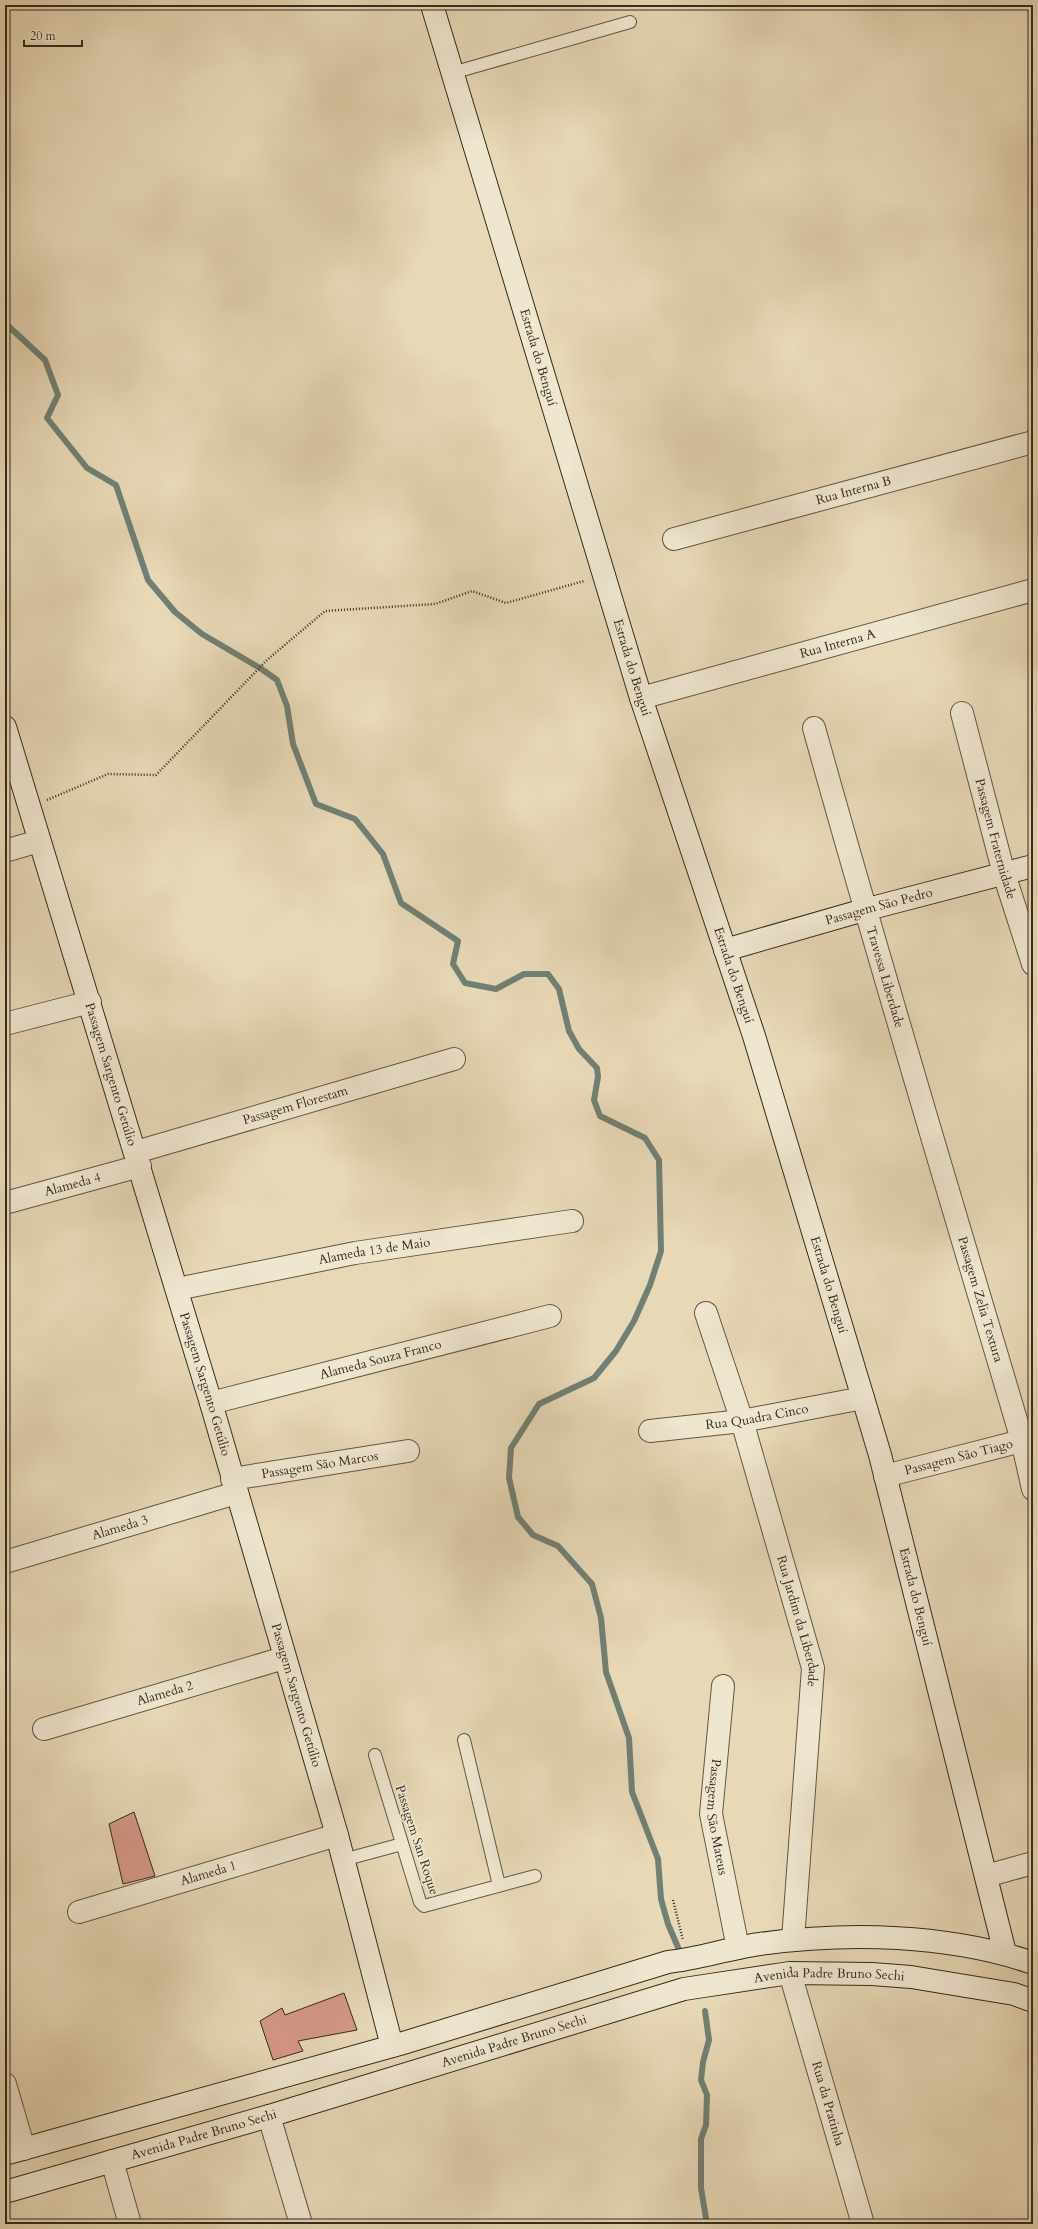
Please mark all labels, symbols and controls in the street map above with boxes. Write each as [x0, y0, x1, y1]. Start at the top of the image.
scale bar [24, 22, 82, 48]
text: 20 m [30, 28, 57, 44]
street label: Estrada do Benguí [515, 307, 561, 408]
street label: Rua Interna B [814, 472, 893, 509]
street label: Estrada do Benguí [609, 617, 656, 719]
street label: Rua Interna A [798, 625, 878, 663]
street label: Passagem Fraternidade [970, 776, 1021, 901]
street label: Passagem São Pedro [823, 884, 935, 930]
street label: Travessa Liberdade [862, 924, 908, 1030]
street label: Estrada do Benguí [709, 925, 758, 1026]
street label: Passagem Sargento Getúlio [80, 1000, 141, 1148]
street label: Passagem Florestam [241, 1081, 350, 1129]
street label: Alameda 4 [42, 1168, 103, 1201]
street label: Alameda 13 de Maio [317, 1233, 431, 1269]
street label: Estrada do Benguí [806, 1234, 852, 1336]
street label: Passagem Zelia Textura [953, 1234, 1008, 1365]
street label: Passagem Sargento Getúlio [175, 1310, 235, 1458]
street label: Alameda Souza Franco [318, 1335, 443, 1384]
street label: Rua Quadra Cinco [705, 1400, 810, 1434]
street label: Passagem São Tiago [903, 1435, 1015, 1480]
street label: Passagem São Marcos [260, 1447, 380, 1483]
street label: Alameda 3 [90, 1511, 150, 1545]
street label: Estrada do Benguí [895, 1546, 937, 1648]
street label: Rua Jardim da Liberdade [772, 1553, 822, 1688]
street label: Passagem Sargento Getúlio [267, 1621, 326, 1769]
street label: Alameda 2 [135, 1676, 195, 1710]
street label: Passagem São Mateus [702, 1758, 732, 1877]
street label: Passagem San Roque [391, 1783, 443, 1897]
street label: Alameda 1 [178, 1857, 239, 1890]
street label: Avenida Padre Bruno Sechi [753, 1964, 906, 1987]
street label: Avenida Padre Bruno Sechi [439, 2010, 589, 2072]
street label: Rua da Pratinha [807, 2059, 849, 2148]
street label: Avenida Padre Bruno Sechi [129, 2105, 279, 2164]

